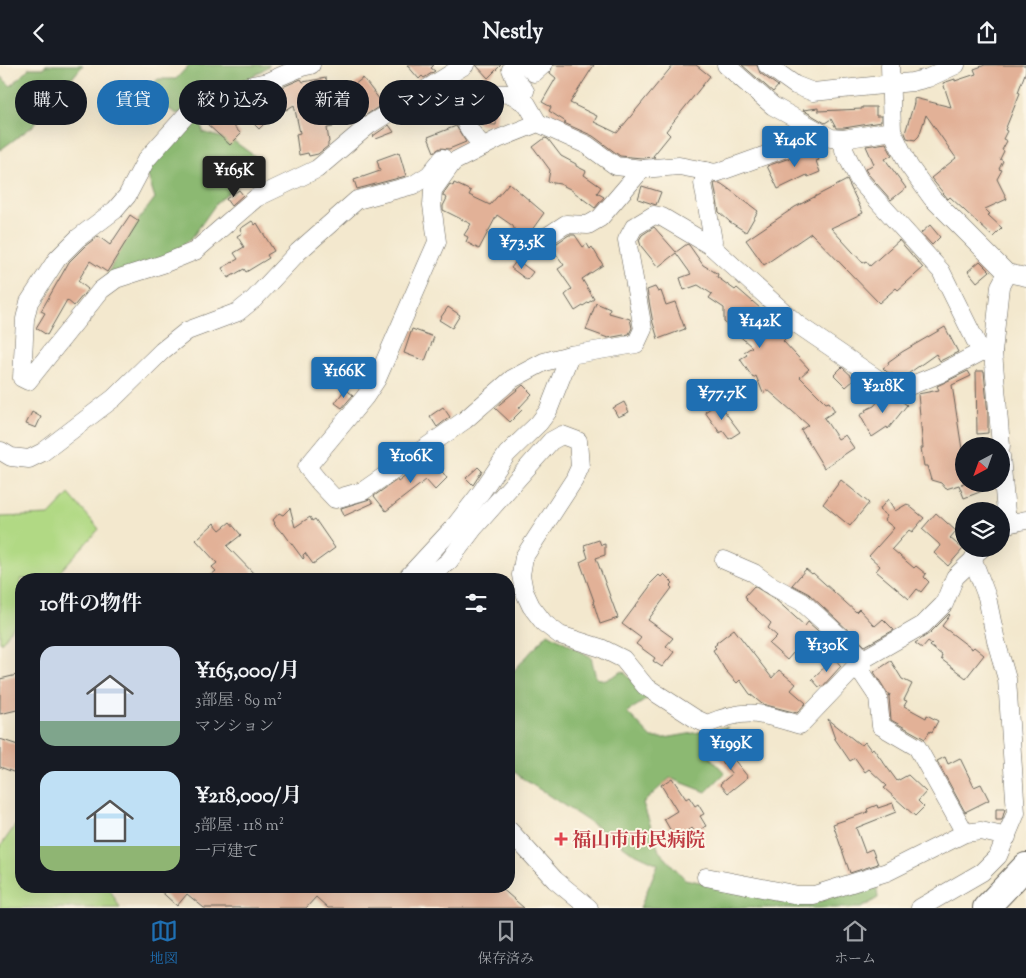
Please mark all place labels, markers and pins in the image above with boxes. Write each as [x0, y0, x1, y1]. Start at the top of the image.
pin: ¥140K [760, 126, 830, 168]
pin: ¥165K [199, 155, 269, 198]
pin: ¥73.5K [481, 227, 563, 270]
pin: ¥142K [725, 307, 795, 349]
pin: ¥166K [309, 357, 379, 399]
pin: ¥218K [848, 371, 918, 414]
pin: ¥77.7K [681, 379, 763, 421]
pin: ¥106K [376, 441, 446, 484]
pin: ¥130K [792, 631, 862, 673]
pin: ¥199K [696, 729, 766, 771]
place label: 福山市市民病院 [572, 828, 705, 855]
marker: 福山市市民病院 [554, 832, 568, 846]

